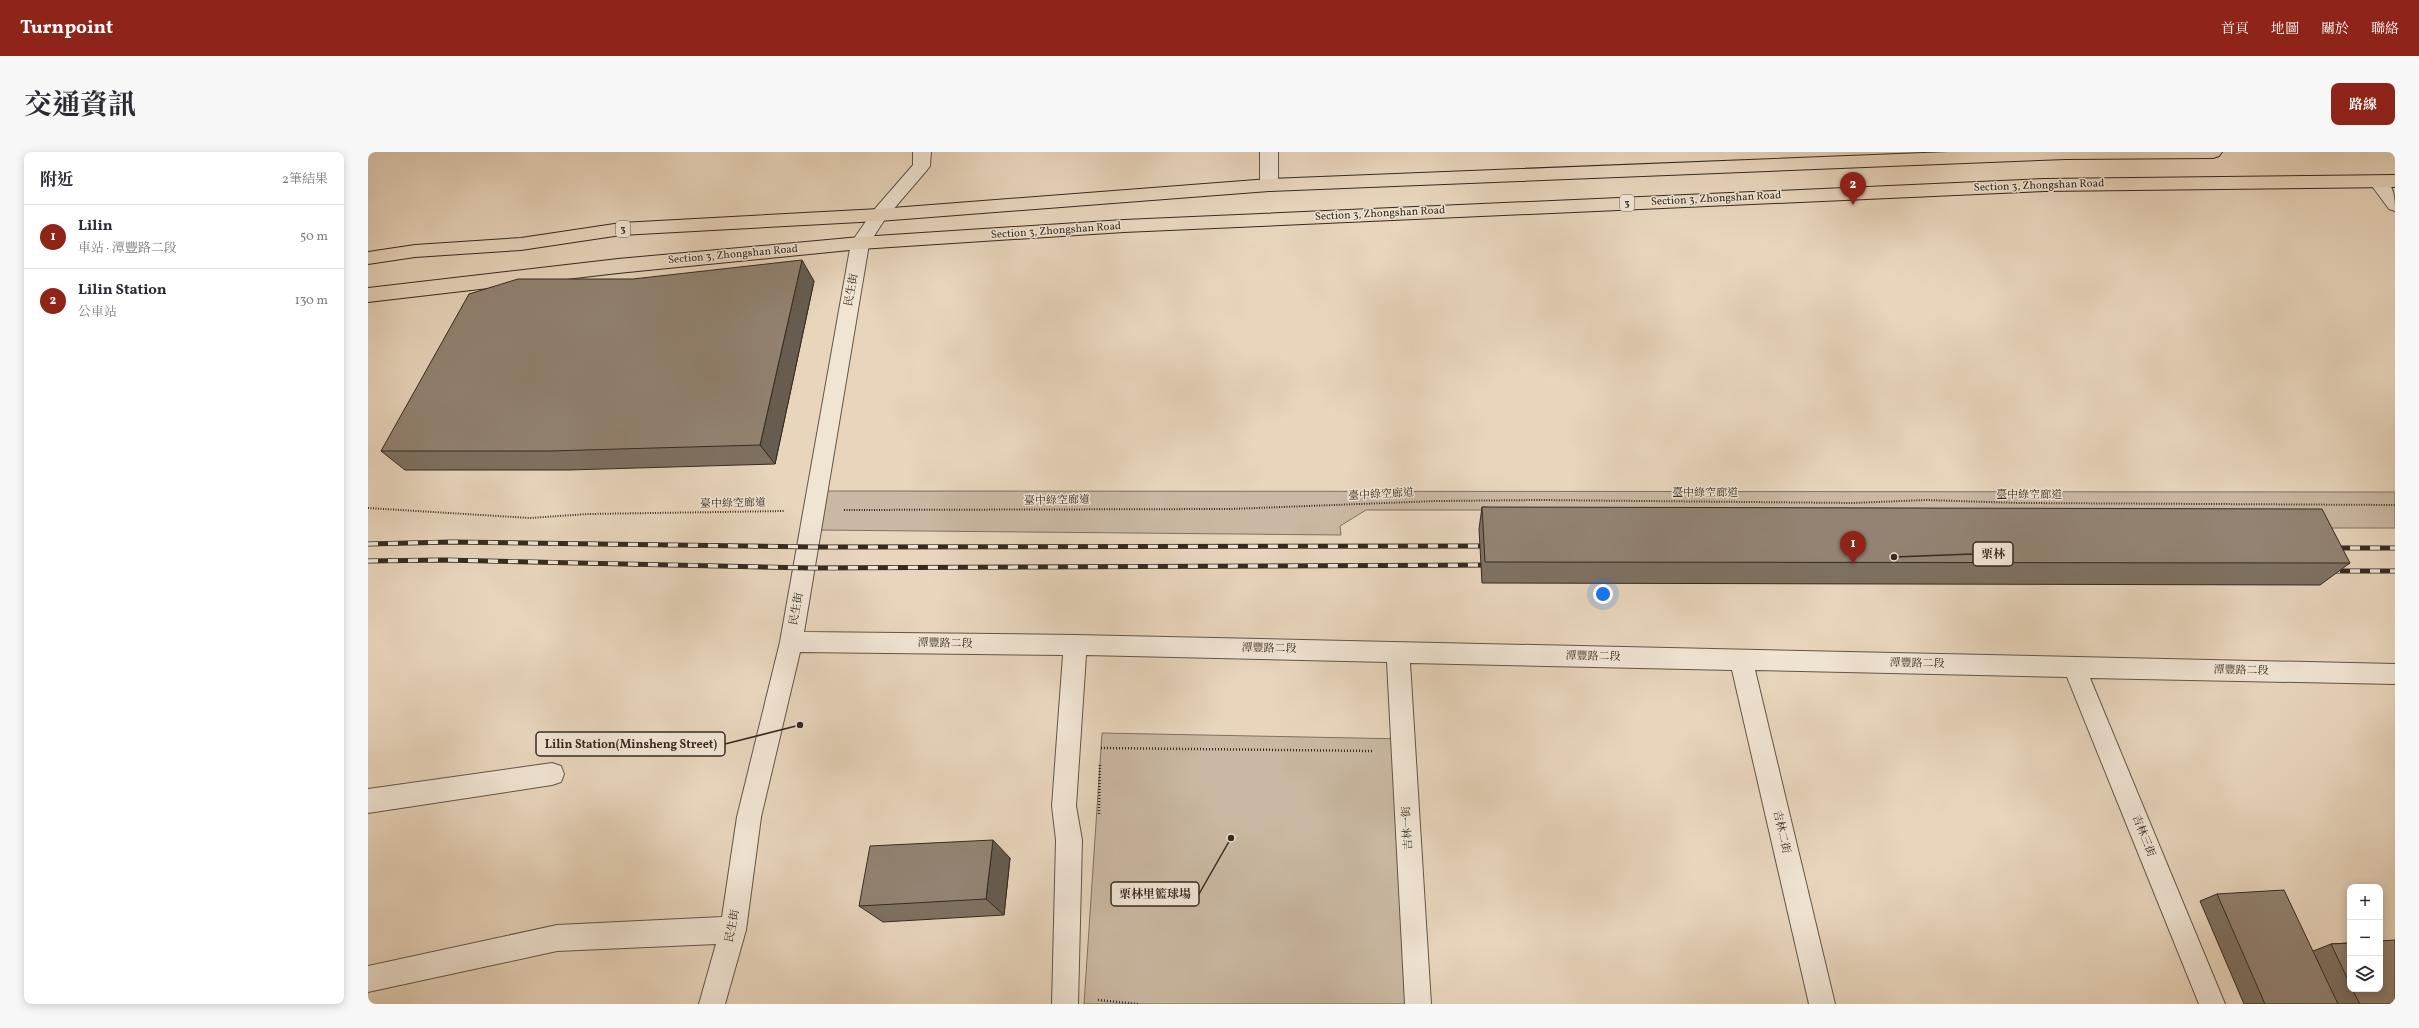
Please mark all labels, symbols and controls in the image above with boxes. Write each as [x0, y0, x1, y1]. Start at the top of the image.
text: Turnpoint [20, 15, 113, 41]
text: 首頁 [2221, 20, 2249, 39]
text: 地圖 [2271, 20, 2299, 39]
text: 關於 [2321, 20, 2349, 39]
text: 聯絡 [2371, 20, 2399, 39]
button: 路線 [2331, 83, 2395, 125]
text: 交通資訊 [24, 87, 136, 126]
text: 附近 [40, 169, 74, 192]
text: 2筆結果 [282, 171, 328, 189]
pin: 2 [1840, 172, 1866, 205]
street label: Section 3, Zhongshan Road [1973, 176, 2105, 196]
street label: Section 3, Zhongshan Road [1650, 188, 1782, 210]
road number: 3 [1620, 195, 1634, 211]
street label: Section 3, Zhongshan Road [1314, 203, 1446, 225]
text: Lilin [78, 216, 113, 237]
street label: Section 3, Zhongshan Road [990, 219, 1122, 243]
road number: 3 [616, 221, 630, 237]
text: 1 [50, 228, 56, 246]
text: 50 m [300, 228, 328, 246]
text: 車站 · 潭豐路二段 [78, 240, 177, 258]
street label: Section 3, Zhongshan Road [667, 242, 799, 268]
street label: 民生街 [842, 272, 862, 308]
text: Lilin Station [78, 280, 167, 301]
text: 2 [50, 292, 56, 310]
text: 130 m [295, 292, 328, 310]
text: 公車站 [78, 304, 117, 322]
street label: 臺中綠空廊道 [1348, 486, 1414, 504]
street label: 臺中綠空廊道 [1672, 486, 1738, 501]
street label: 臺中綠空廊道 [1996, 488, 2062, 503]
street label: 臺中綠空廊道 [1024, 493, 1090, 509]
street label: 臺中綠空廊道 [700, 496, 766, 512]
pin: 1 [1840, 531, 1866, 564]
callout: 栗林 [1973, 542, 2013, 566]
text: 栗林 [1981, 547, 2006, 563]
your location [1593, 584, 1613, 604]
street label: 民生街 [787, 591, 807, 627]
street label: 潭豐路二段 [917, 636, 973, 652]
street label: 潭豐路二段 [1241, 641, 1297, 657]
street label: 潭豐路二段 [1565, 649, 1621, 665]
street label: 潭豐路二段 [1889, 656, 1945, 672]
street label: 潭豐路二段 [2213, 663, 2269, 679]
callout: Lilin Station(Minsheng Street) [536, 732, 725, 756]
text: Lilin Station(Minsheng Street) [545, 737, 717, 753]
street label: 吉林一街 [1399, 806, 1417, 850]
street label: 吉林二街 [1769, 809, 1793, 855]
street label: 吉林三街 [2128, 813, 2158, 859]
callout: 栗林里籃球場 [1111, 882, 1199, 906]
map controls [2347, 884, 2383, 992]
button: + [2347, 884, 2383, 920]
text: 栗林里籃球場 [1119, 887, 1191, 903]
street label: 民生街 [722, 908, 744, 944]
button: − [2347, 920, 2383, 956]
button: layers [2347, 956, 2383, 992]

